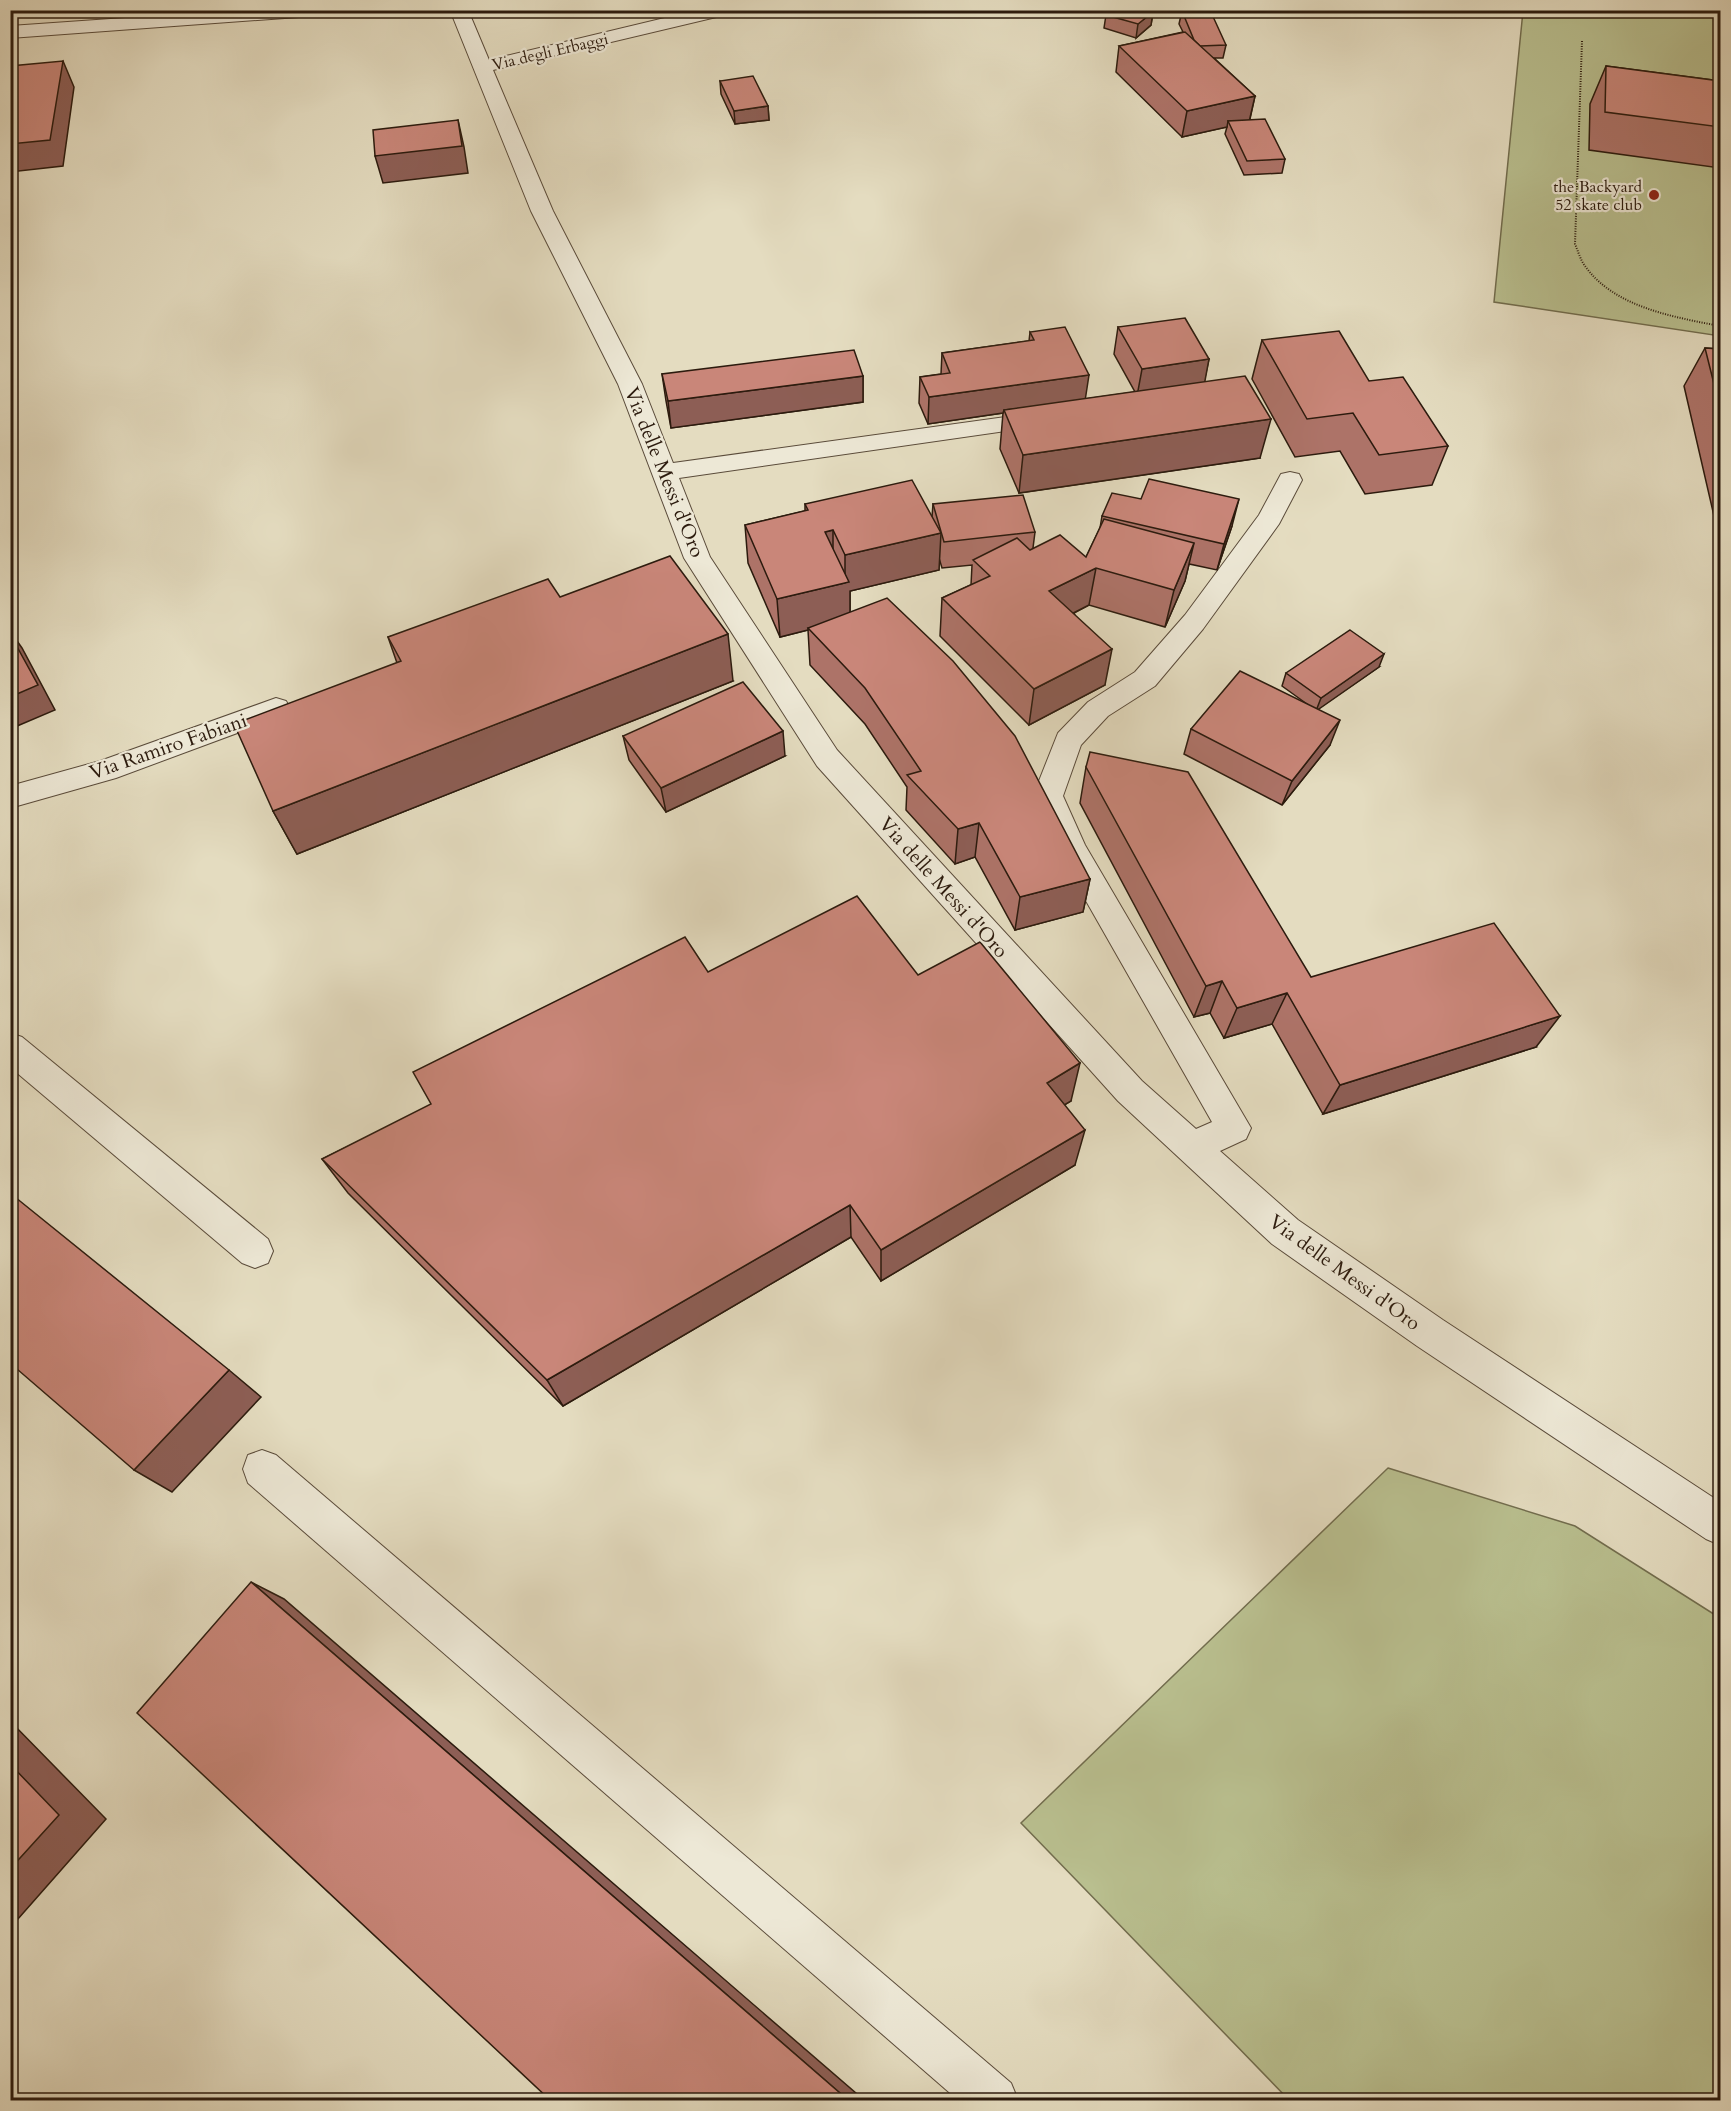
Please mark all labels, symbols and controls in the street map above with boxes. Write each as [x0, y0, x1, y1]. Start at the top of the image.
street label: Via degli Erbaggi [490, 28, 611, 76]
place label: the Backyard 52 skate club [1553, 176, 1642, 216]
marker: the Backyard 52 skate club [1647, 188, 1661, 202]
street label: Via delle Messi d'Oro [618, 383, 711, 562]
street label: Via Ramiro Fabiani [86, 707, 251, 786]
street label: Via delle Messi d'Oro [873, 811, 1015, 964]
street label: Via delle Messi d'Oro [1263, 1208, 1426, 1337]

